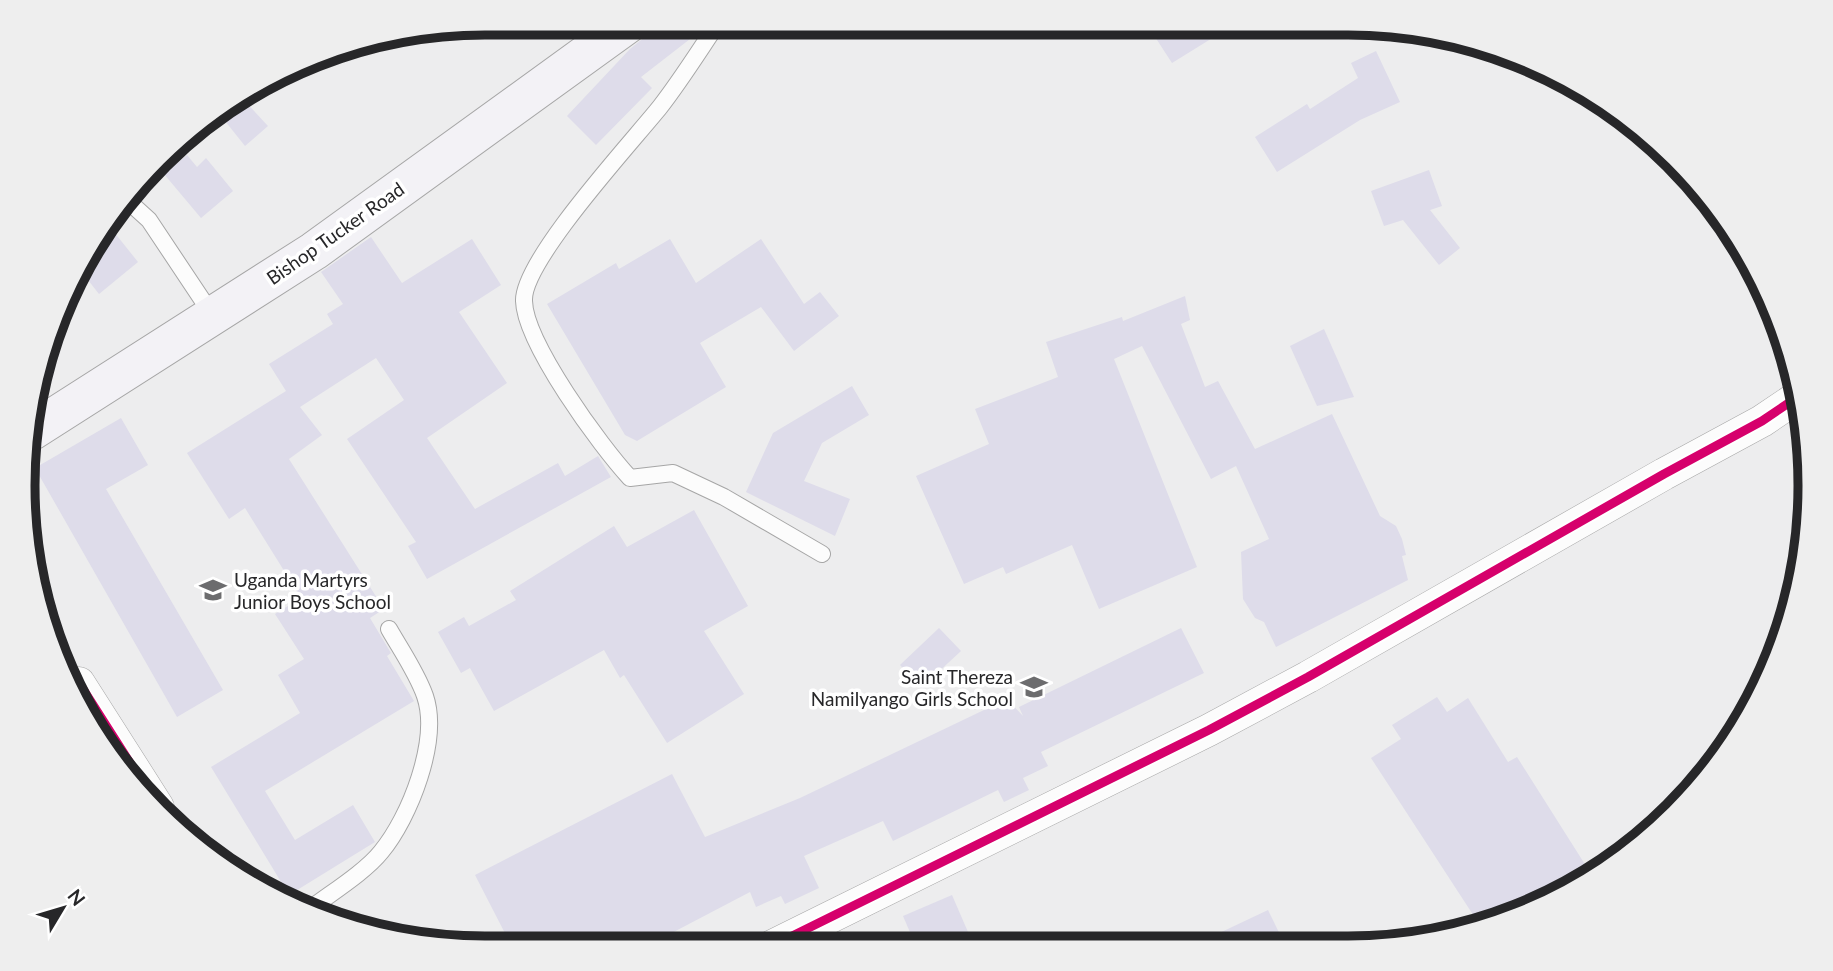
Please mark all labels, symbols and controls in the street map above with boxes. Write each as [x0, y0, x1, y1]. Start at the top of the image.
street label: Bishop Tucker Road [262, 177, 408, 289]
place label: Uganda Martyrs Junior Boys School [234, 568, 391, 613]
school or university icon: Uganda Martyrs Junior Boys School [198, 575, 228, 605]
place label: Saint Thereza Namilyango Girls School [811, 665, 1013, 710]
school or university icon: Saint Thereza Namilyango Girls School [1019, 672, 1049, 702]
north arrow [28, 873, 98, 943]
text: N [63, 884, 90, 910]

